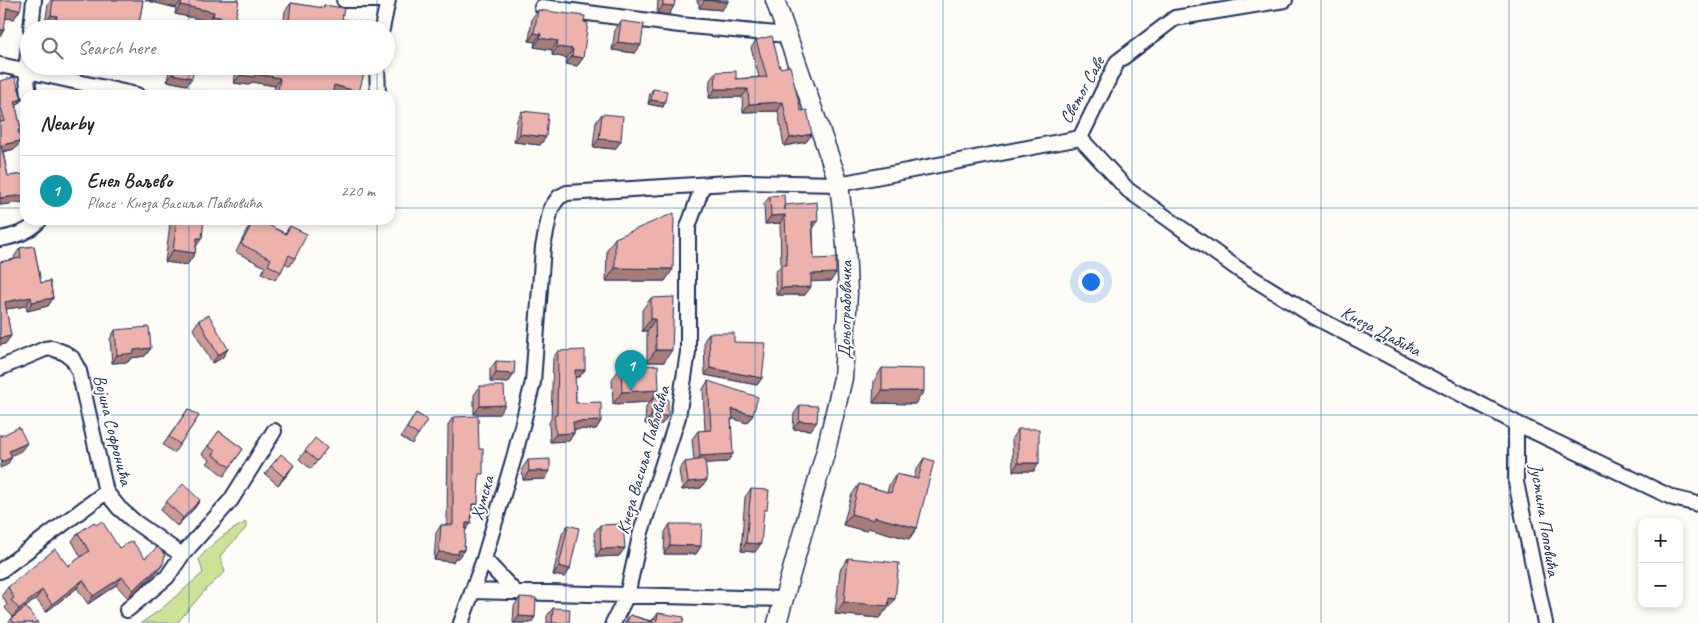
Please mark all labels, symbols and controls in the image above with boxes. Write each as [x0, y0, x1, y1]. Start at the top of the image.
search box [20, 20, 395, 75]
icon: search [38, 34, 66, 62]
text: Search here [78, 36, 155, 60]
street label: Светог Саве [1055, 52, 1110, 127]
text: Nearby [40, 110, 93, 136]
text: Енел Ваљево [87, 169, 172, 193]
text: 1 [52, 181, 60, 201]
text: 220 m [341, 181, 375, 201]
text: Place · Кнеза Васиља Павловића [87, 193, 262, 213]
street label: Доњограбовачка [833, 259, 857, 359]
your location [1078, 269, 1104, 295]
street label: Кнеза Дабића [1337, 301, 1426, 363]
pin: 1 [615, 350, 647, 391]
street label: Војина Софронића [89, 372, 138, 489]
street label: Кнеза Васиља Павловића [611, 382, 676, 537]
street label: Јустина Поповића [1525, 461, 1565, 579]
street label: Хумска [465, 472, 499, 523]
map controls [1638, 518, 1683, 608]
button: + [1638, 518, 1683, 563]
button: − [1638, 563, 1683, 608]

